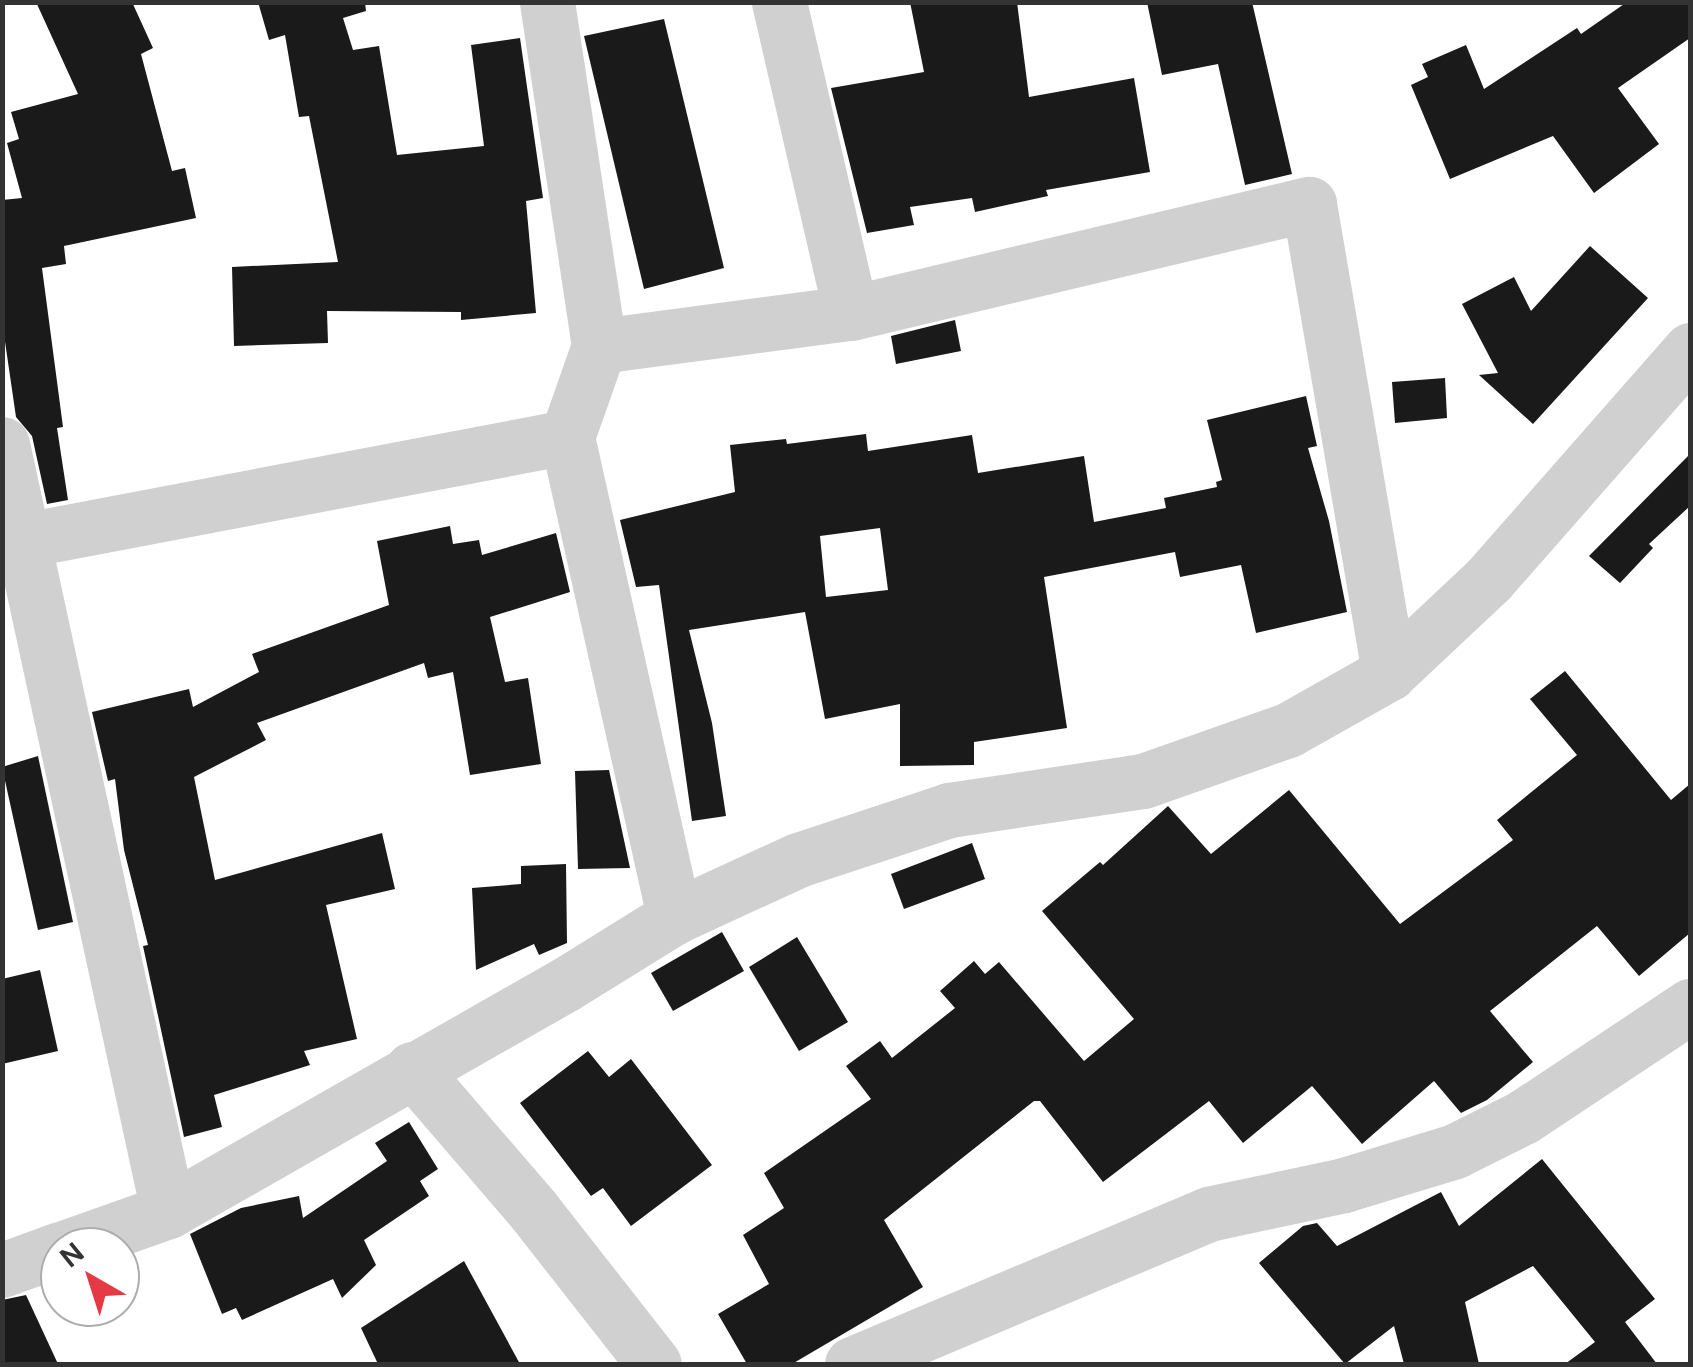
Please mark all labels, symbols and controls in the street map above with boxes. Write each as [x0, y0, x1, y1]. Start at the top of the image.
north arrow [40, 1227, 140, 1327]
text: N [52, 1234, 92, 1276]

